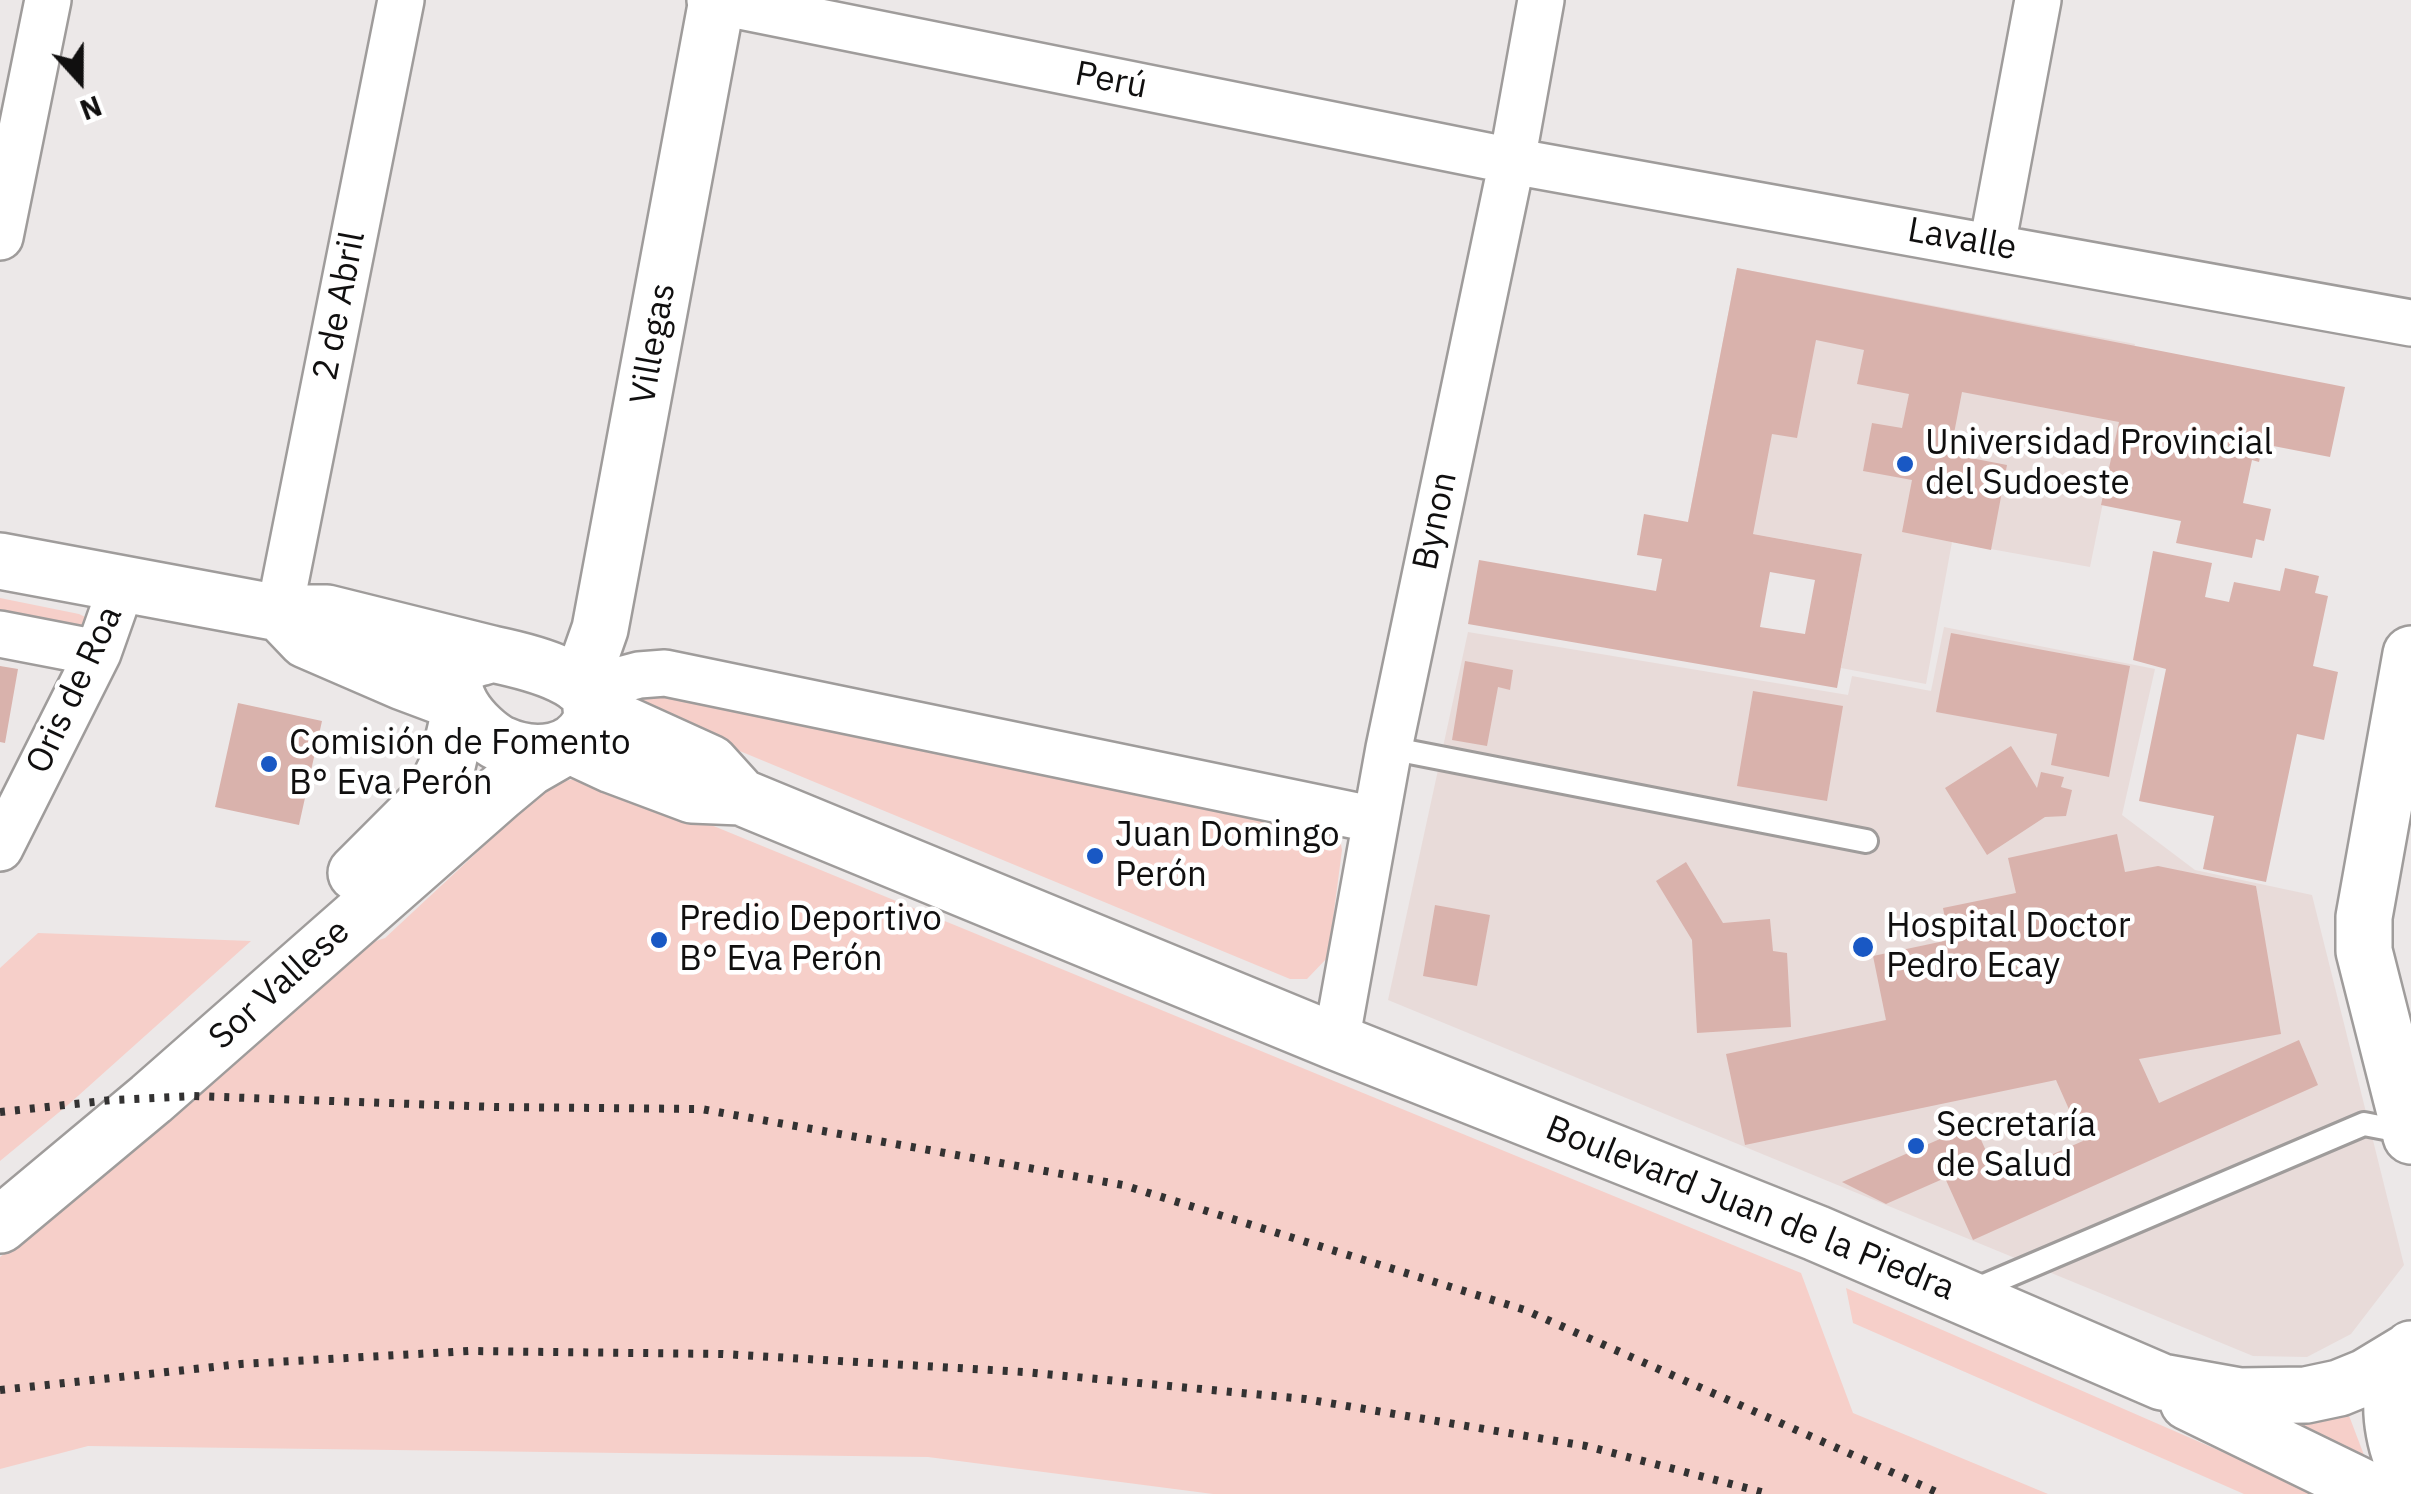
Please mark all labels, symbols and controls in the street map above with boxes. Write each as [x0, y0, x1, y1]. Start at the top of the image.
north arrow [30, 30, 130, 130]
street label: Perú [1071, 53, 1151, 109]
text: N [75, 88, 107, 129]
street label: Lavalle [1904, 210, 2020, 270]
street label: 2 de Abril [305, 228, 375, 384]
street label: Villegas [623, 280, 685, 408]
place label: Universidad Provincial del Sudoeste [1925, 423, 2273, 505]
marker: Universidad Provincial del Sudoeste [1894, 453, 1916, 475]
street label: Bynon [1405, 468, 1467, 574]
street label: Oris de Roa [18, 600, 132, 780]
place label: Comisión de Fomento B° Eva Perón [289, 723, 631, 805]
marker: Comisión de Fomento B° Eva Perón [258, 753, 280, 775]
place label: Juan Domingo Perón [1115, 815, 1340, 897]
marker: Juan Domingo Perón [1084, 845, 1106, 867]
place label: Predio Deportivo B° Eva Perón [679, 899, 942, 981]
place label: Hospital Doctor Pedro Ecay [1886, 906, 2130, 988]
street label: Sor Vallese [201, 911, 359, 1059]
marker: Predio Deportivo B° Eva Perón [648, 929, 670, 951]
marker: Hospital Doctor Pedro Ecay [1850, 934, 1876, 960]
place label: Secretaría de Salud [1936, 1105, 2096, 1187]
street label: Boulevard Juan de la Piedra [1539, 1108, 1961, 1310]
marker: Secretaría de Salud [1905, 1135, 1927, 1157]

